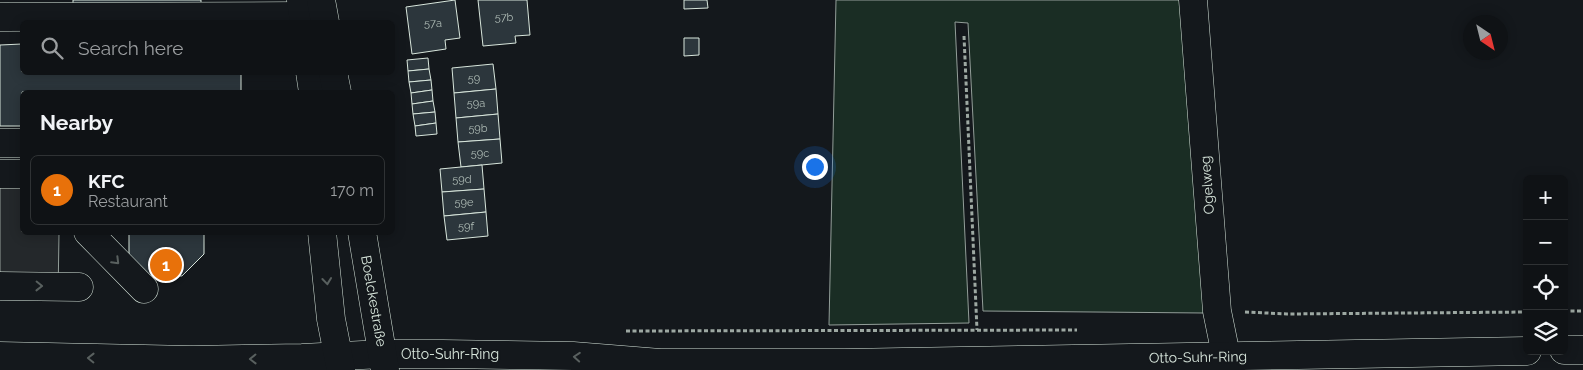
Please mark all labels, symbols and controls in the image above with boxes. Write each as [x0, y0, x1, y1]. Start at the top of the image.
house number: 57b [495, 11, 514, 24]
north arrow [1463, 15, 1508, 60]
house number: 57a [424, 17, 442, 30]
search box [20, 20, 395, 75]
icon: search [38, 34, 66, 62]
text: Search here [78, 37, 184, 59]
house number: 59 [468, 72, 480, 85]
house number: 59a [467, 97, 485, 110]
text: Nearby [40, 110, 113, 135]
house number: 59b [468, 122, 488, 135]
house number: 59c [471, 147, 489, 160]
your location [802, 154, 828, 180]
street label: Ogelweg [1197, 155, 1217, 215]
text: KFC [88, 170, 124, 192]
house number: 59d [452, 173, 472, 186]
map controls [1523, 175, 1568, 355]
button: + [1523, 175, 1568, 220]
text: 1 [53, 181, 61, 200]
text: 170 m [330, 181, 374, 200]
text: Restaurant [88, 192, 168, 211]
house number: 59e [455, 196, 474, 209]
house number: 59f [458, 220, 474, 233]
button: − [1523, 220, 1568, 265]
pin: 1 [150, 246, 182, 284]
street label: Boelckestraße [358, 254, 390, 348]
one-way arrow [110, 255, 119, 264]
button: locate [1523, 265, 1568, 310]
one-way arrow [321, 277, 332, 285]
one-way arrow [36, 281, 44, 291]
button: layers [1523, 310, 1568, 355]
street label: Otto-Suhr-Ring [401, 346, 499, 362]
street label: Otto-Suhr-Ring [1149, 348, 1247, 366]
one-way arrow [572, 351, 580, 362]
one-way arrow [86, 353, 94, 363]
one-way arrow [249, 354, 256, 364]

